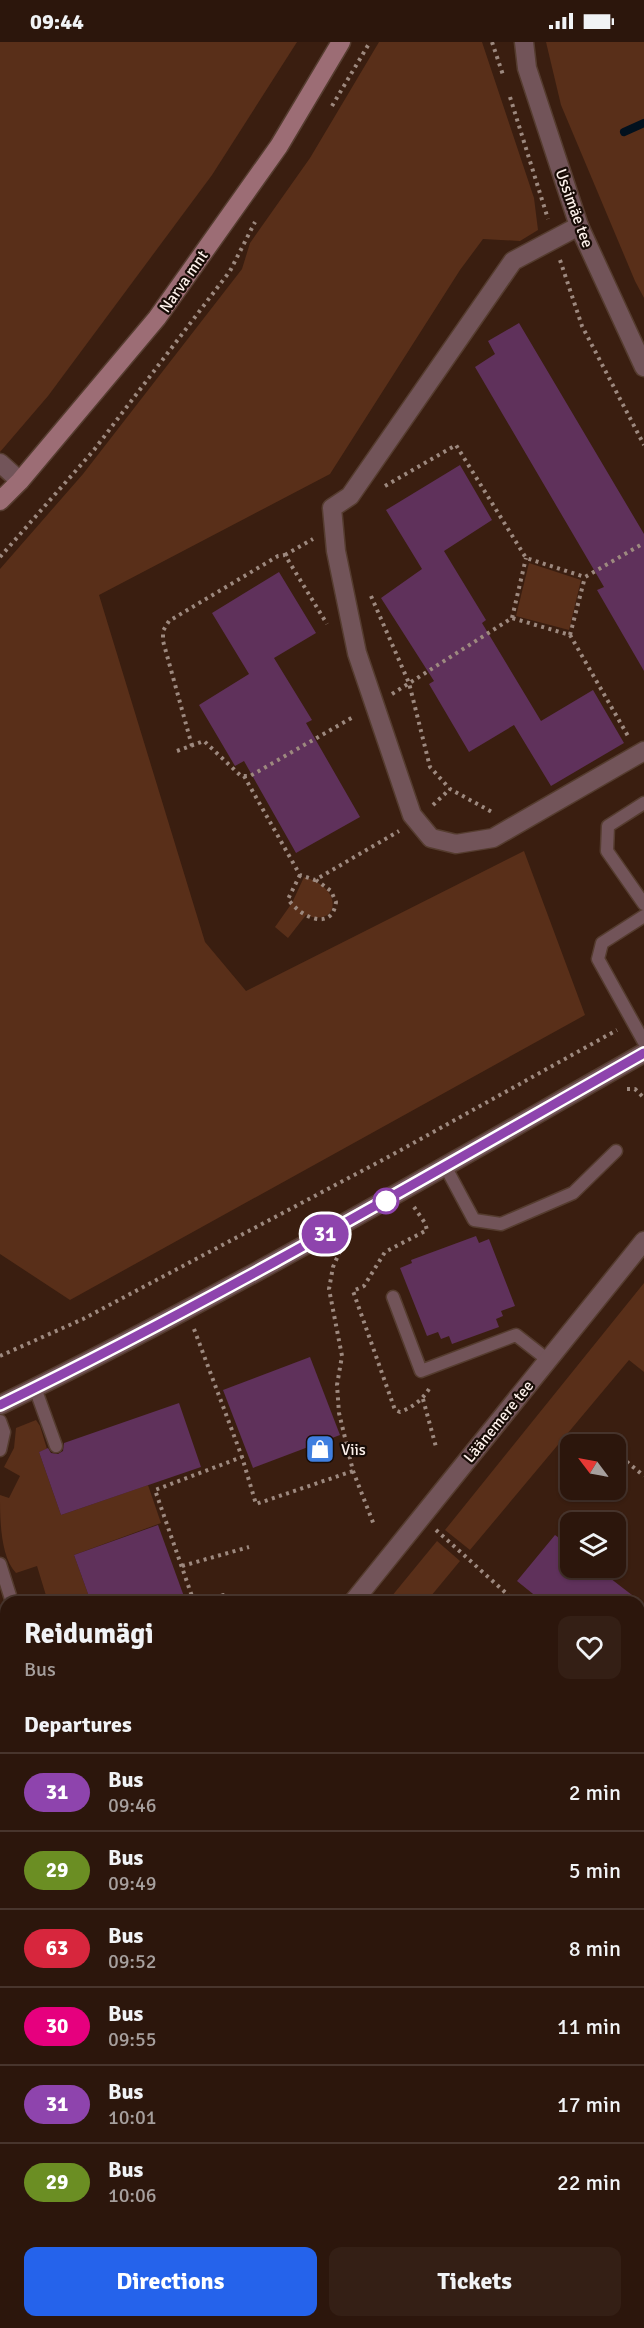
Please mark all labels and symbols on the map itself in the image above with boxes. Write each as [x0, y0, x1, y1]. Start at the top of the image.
street label: Ussimäe tee [551, 166, 598, 251]
street label: Narva mnt [155, 246, 213, 317]
unlabelled marker [373, 1188, 399, 1214]
line badge: 31 [298, 1214, 352, 1254]
street label: Läänemere tee [459, 1376, 538, 1467]
shop icon: Viis [304, 1433, 336, 1465]
north arrow [560, 1434, 626, 1500]
place label: Viis [341, 1440, 366, 1460]

